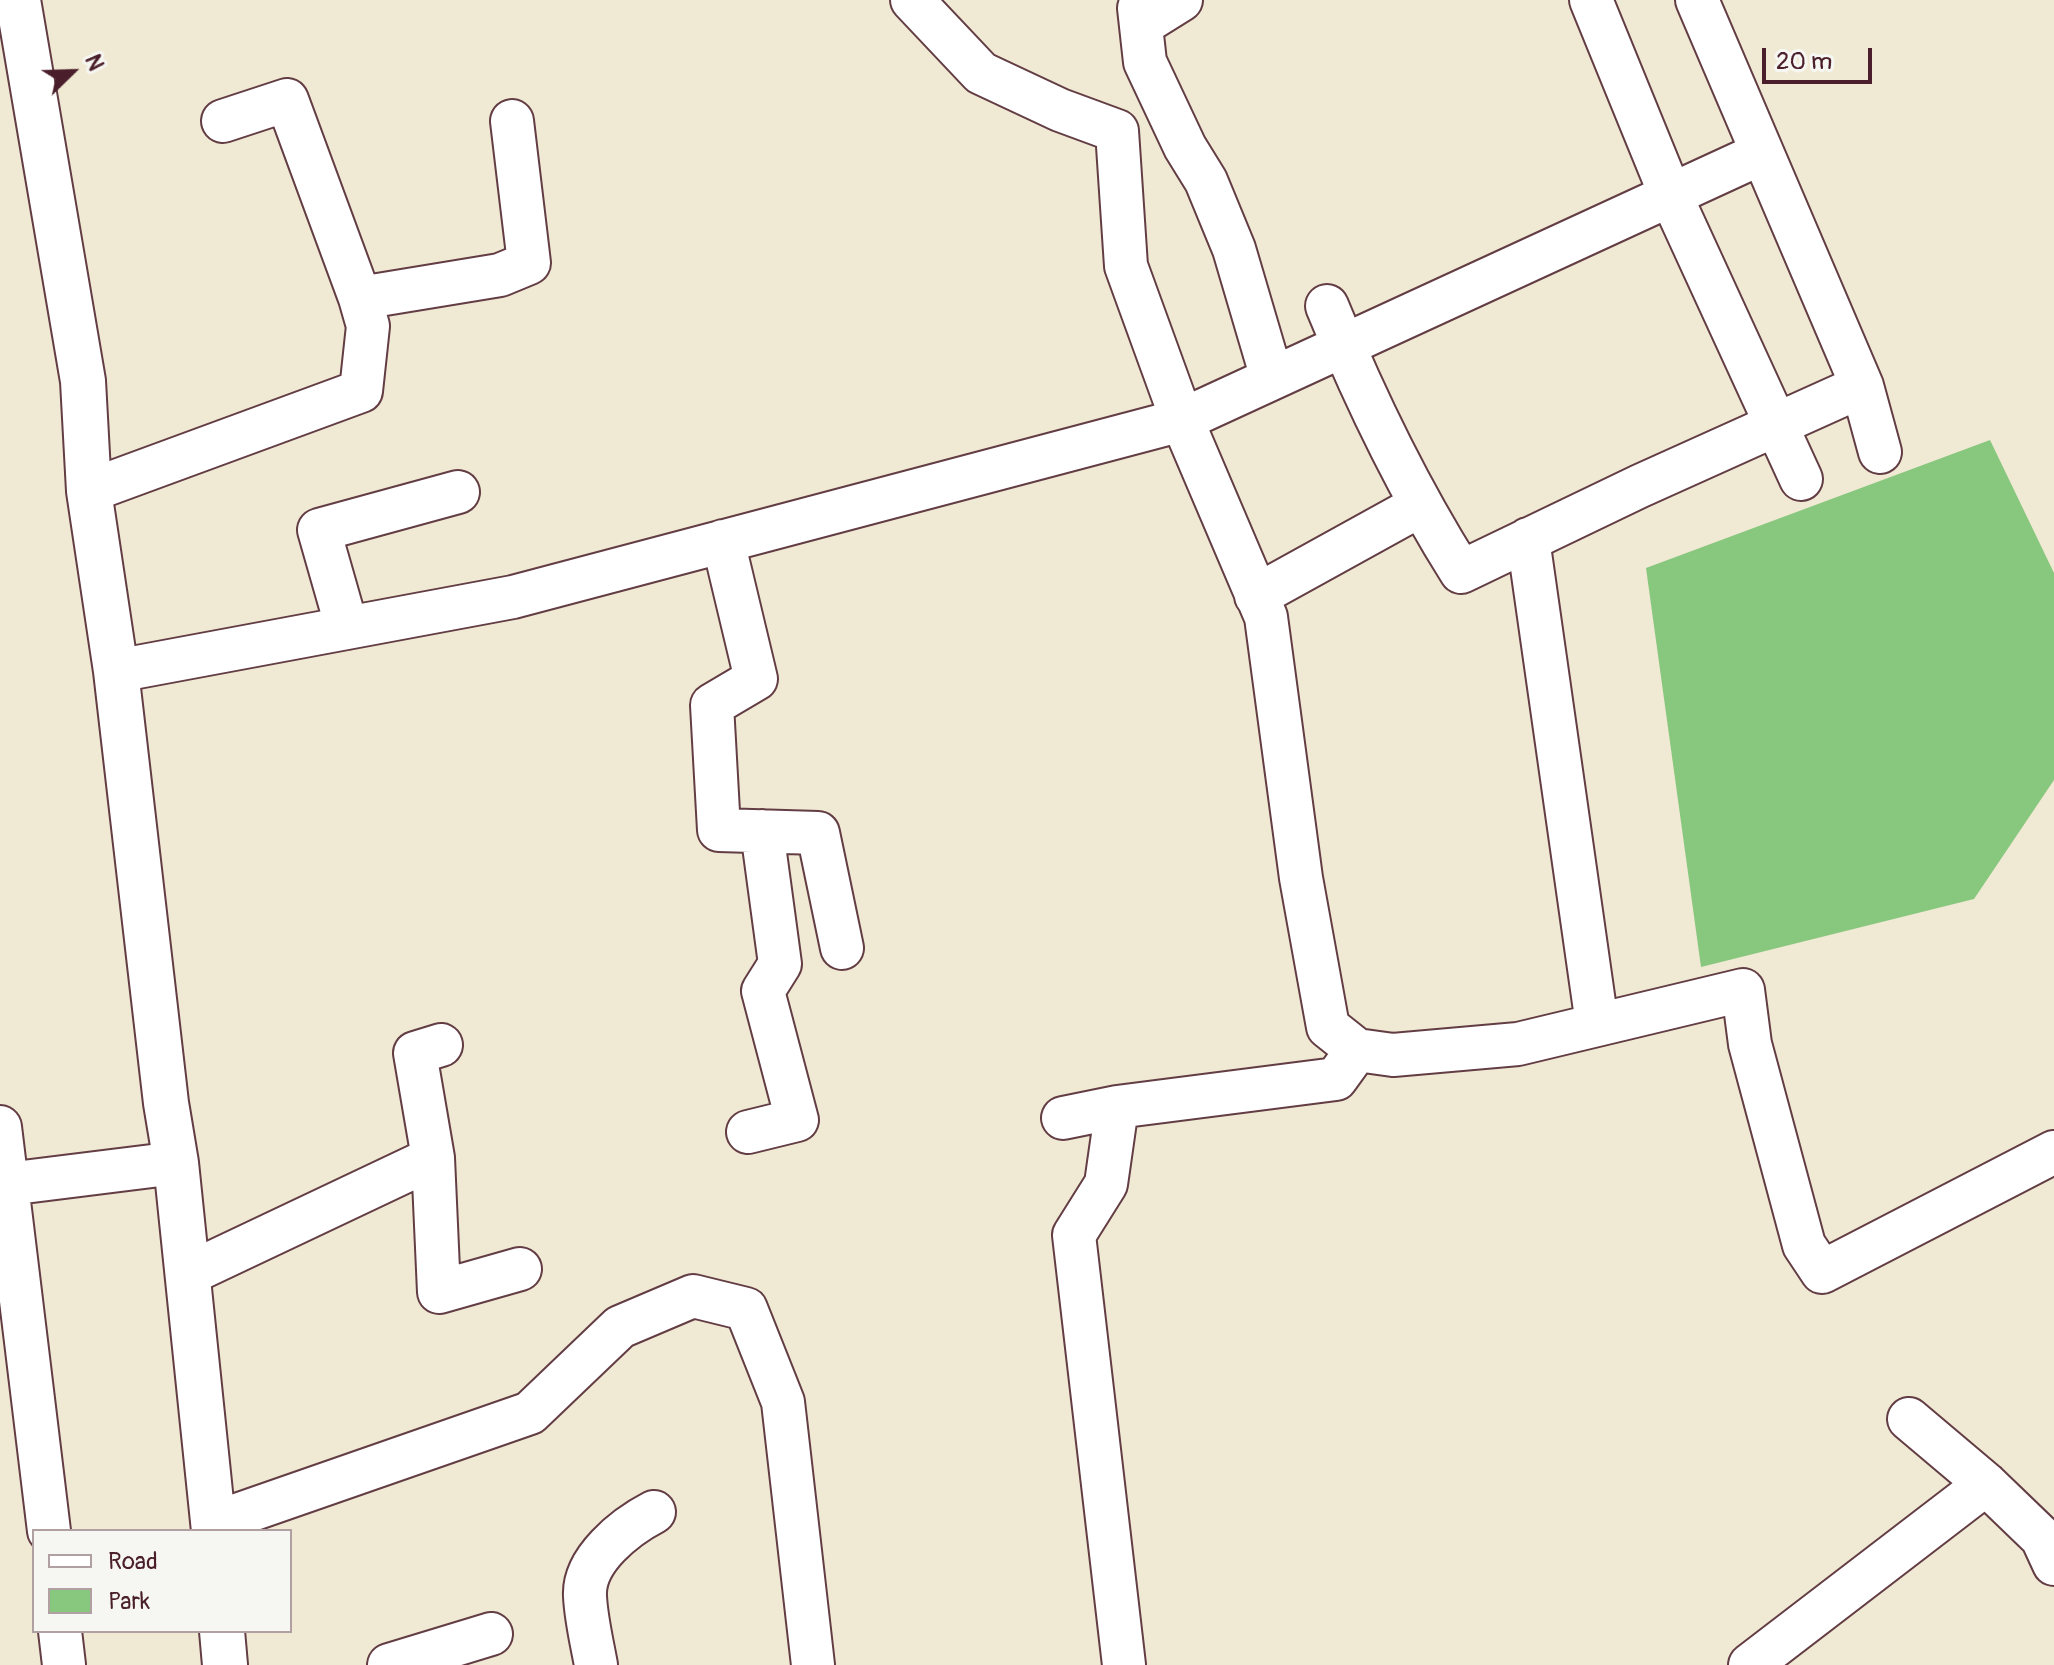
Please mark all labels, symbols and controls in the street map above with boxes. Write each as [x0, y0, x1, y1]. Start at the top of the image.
north arrow [32, 32, 112, 112]
scale bar [1766, 32, 1876, 82]
text: 20 m [1776, 47, 1832, 76]
text: N [78, 50, 110, 75]
legend [32, 1529, 292, 1633]
text: Road [108, 1547, 158, 1576]
text: Park [108, 1587, 150, 1616]

